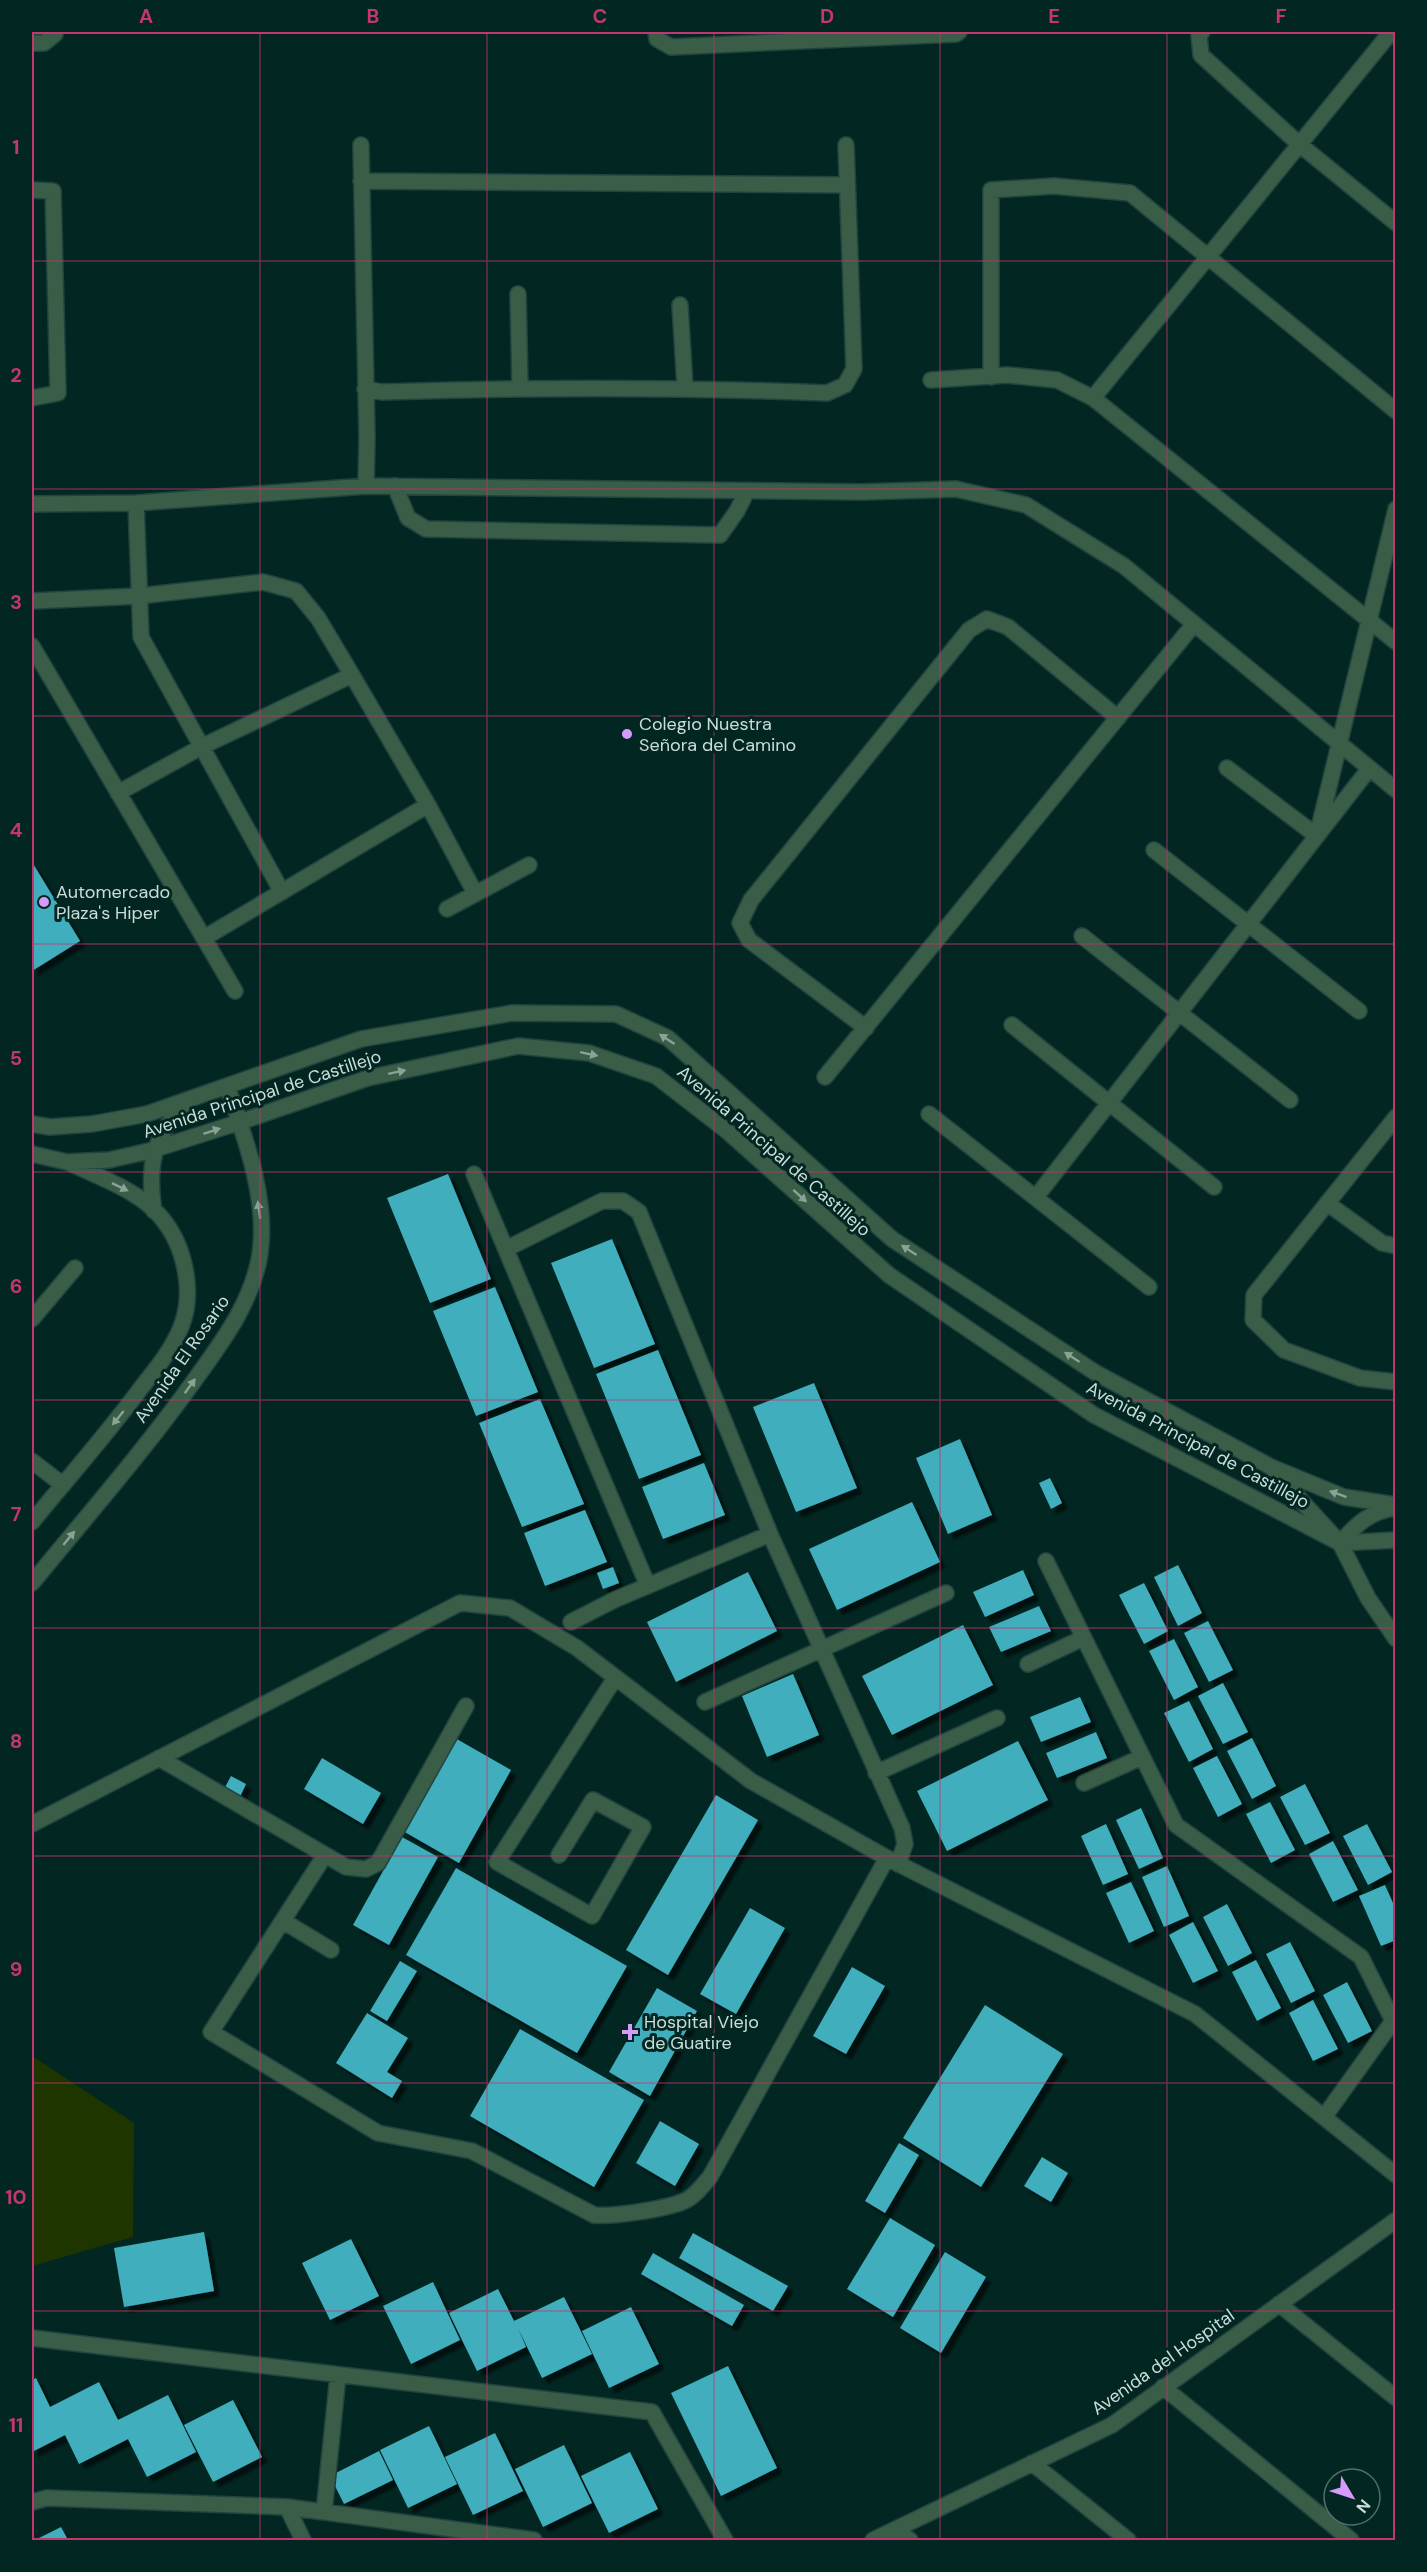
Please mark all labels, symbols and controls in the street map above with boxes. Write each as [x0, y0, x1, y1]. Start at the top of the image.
text: A [139, 3, 153, 29]
text: B [367, 3, 379, 29]
text: C [593, 3, 607, 29]
text: D [820, 3, 834, 29]
text: E [1048, 3, 1060, 29]
text: F [1275, 3, 1287, 29]
text: 1 [12, 134, 20, 160]
text: 2 [10, 362, 22, 388]
text: 3 [10, 589, 22, 615]
place label: Colegio Nuestra Señora del Camino [639, 712, 796, 757]
marker: Colegio Nuestra Señora del Camino [620, 727, 634, 741]
text: 4 [10, 817, 23, 843]
place label: Automercado Plaza's Hiper [56, 880, 170, 925]
marker: Automercado Plaza's Hiper [37, 895, 51, 909]
one-way arrow [659, 1034, 676, 1045]
street label: Avenida Principal de Castillejo [140, 1044, 384, 1144]
text: 5 [10, 1045, 22, 1071]
one-way arrow [580, 1050, 599, 1059]
street label: Avenida Principal de Castillejo [672, 1060, 876, 1242]
one-way arrow [388, 1067, 407, 1076]
one-way arrow [203, 1126, 221, 1135]
one-way arrow [112, 1182, 129, 1192]
one-way arrow [792, 1189, 807, 1202]
one-way arrow [255, 1200, 264, 1219]
one-way arrow [901, 1245, 917, 1256]
text: 6 [10, 1273, 22, 1299]
street label: Avenida El Rosario [129, 1290, 235, 1428]
one-way arrow [1064, 1352, 1080, 1363]
street label: Avenida Principal de Castillejo [1082, 1376, 1314, 1514]
one-way arrow [184, 1378, 196, 1394]
one-way arrow [112, 1410, 125, 1426]
one-way arrow [1329, 1488, 1347, 1498]
text: 7 [11, 1501, 22, 1527]
one-way arrow [62, 1530, 75, 1546]
text: 8 [10, 1728, 22, 1754]
text: 9 [10, 1956, 22, 1982]
place label: Hospital Viejo de Guatire [644, 2010, 759, 2055]
marker: Hospital Viejo de Guatire [621, 2023, 639, 2041]
text: 10 [5, 2184, 27, 2210]
street label: Avenida del Hospital [1087, 2304, 1239, 2420]
text: 11 [9, 2412, 23, 2438]
north arrow [1322, 2467, 1382, 2527]
text: N [1351, 2495, 1375, 2517]

